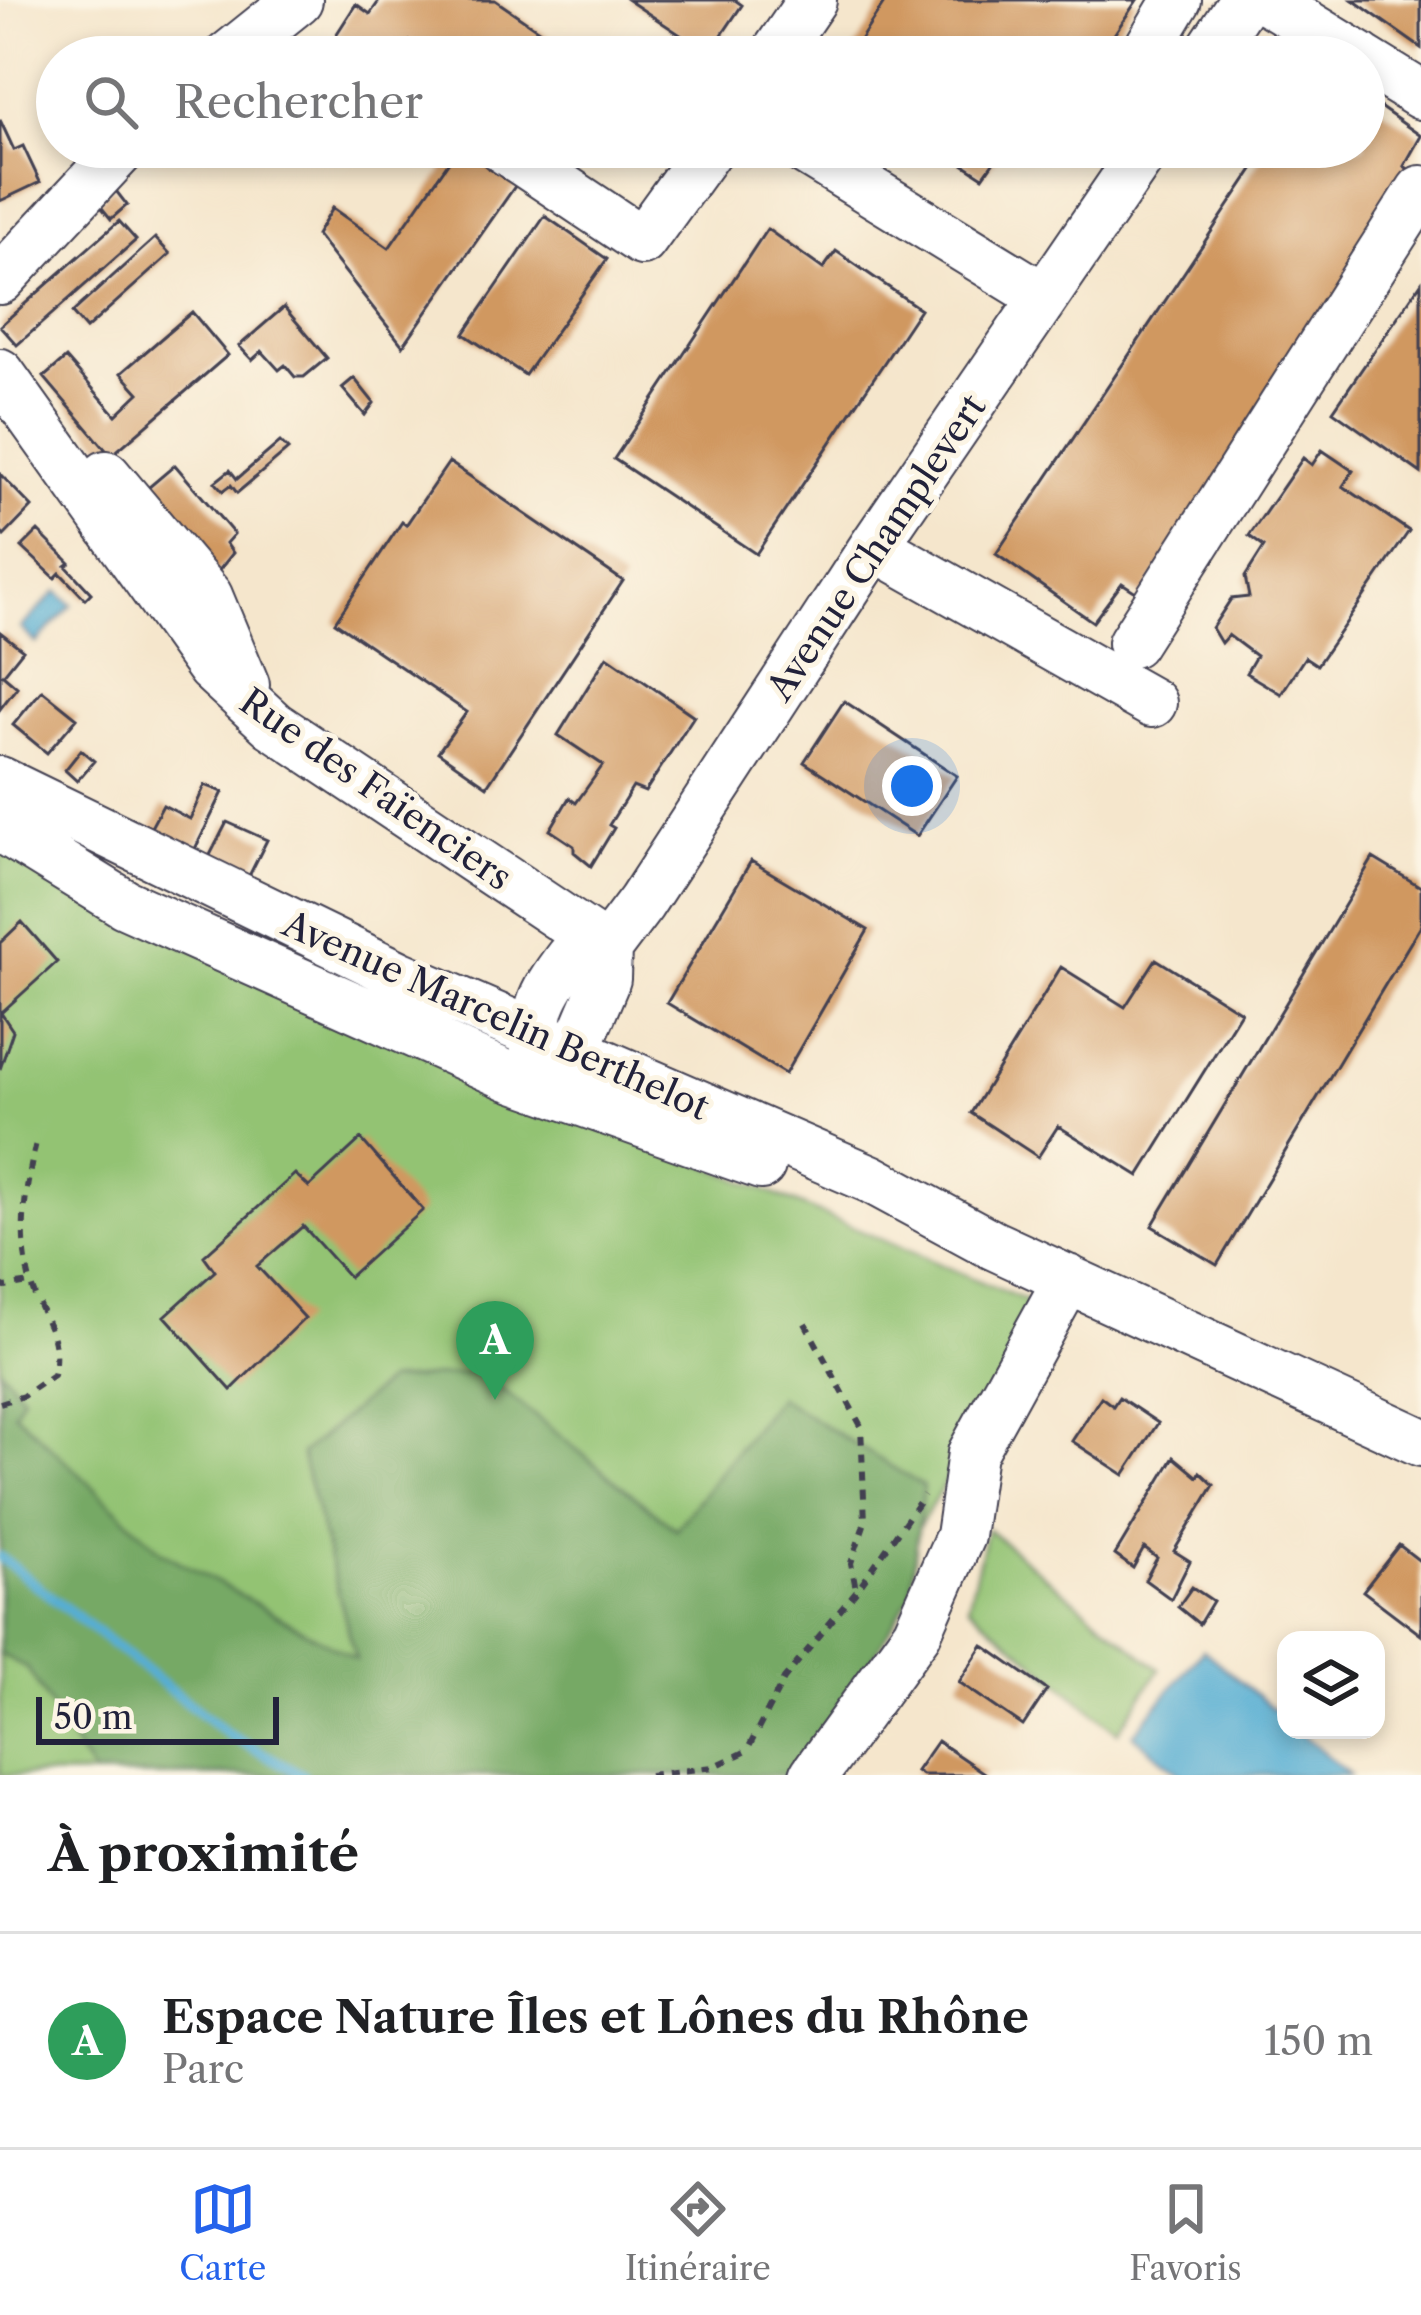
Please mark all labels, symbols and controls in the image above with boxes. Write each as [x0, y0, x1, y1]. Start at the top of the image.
search box [36, 36, 1385, 168]
icon: search [78, 69, 144, 135]
text: Rechercher [174, 74, 423, 130]
street label: Avenue Champlevert [757, 386, 995, 709]
street label: Rue des Faïenciers [232, 679, 520, 899]
your location [882, 756, 942, 816]
street label: Avenue Marcelin Berthelot [275, 901, 716, 1129]
pin: A [456, 1301, 534, 1400]
map controls [1277, 1631, 1385, 1739]
button: layers [1277, 1631, 1385, 1739]
scale bar [36, 1691, 279, 1744]
text: 50 m [54, 1697, 132, 1738]
text: À proximité [48, 1822, 359, 1884]
text: Espace Nature Îles et Lônes du Rhône [162, 1989, 1029, 2045]
text: A [72, 2017, 102, 2065]
text: 150 m [1264, 2017, 1373, 2065]
text: Parc [162, 2045, 244, 2093]
tab: Carte [179, 2176, 266, 2289]
tab: Itinéraire [625, 2176, 771, 2289]
tab: Favoris [1129, 2176, 1242, 2289]

